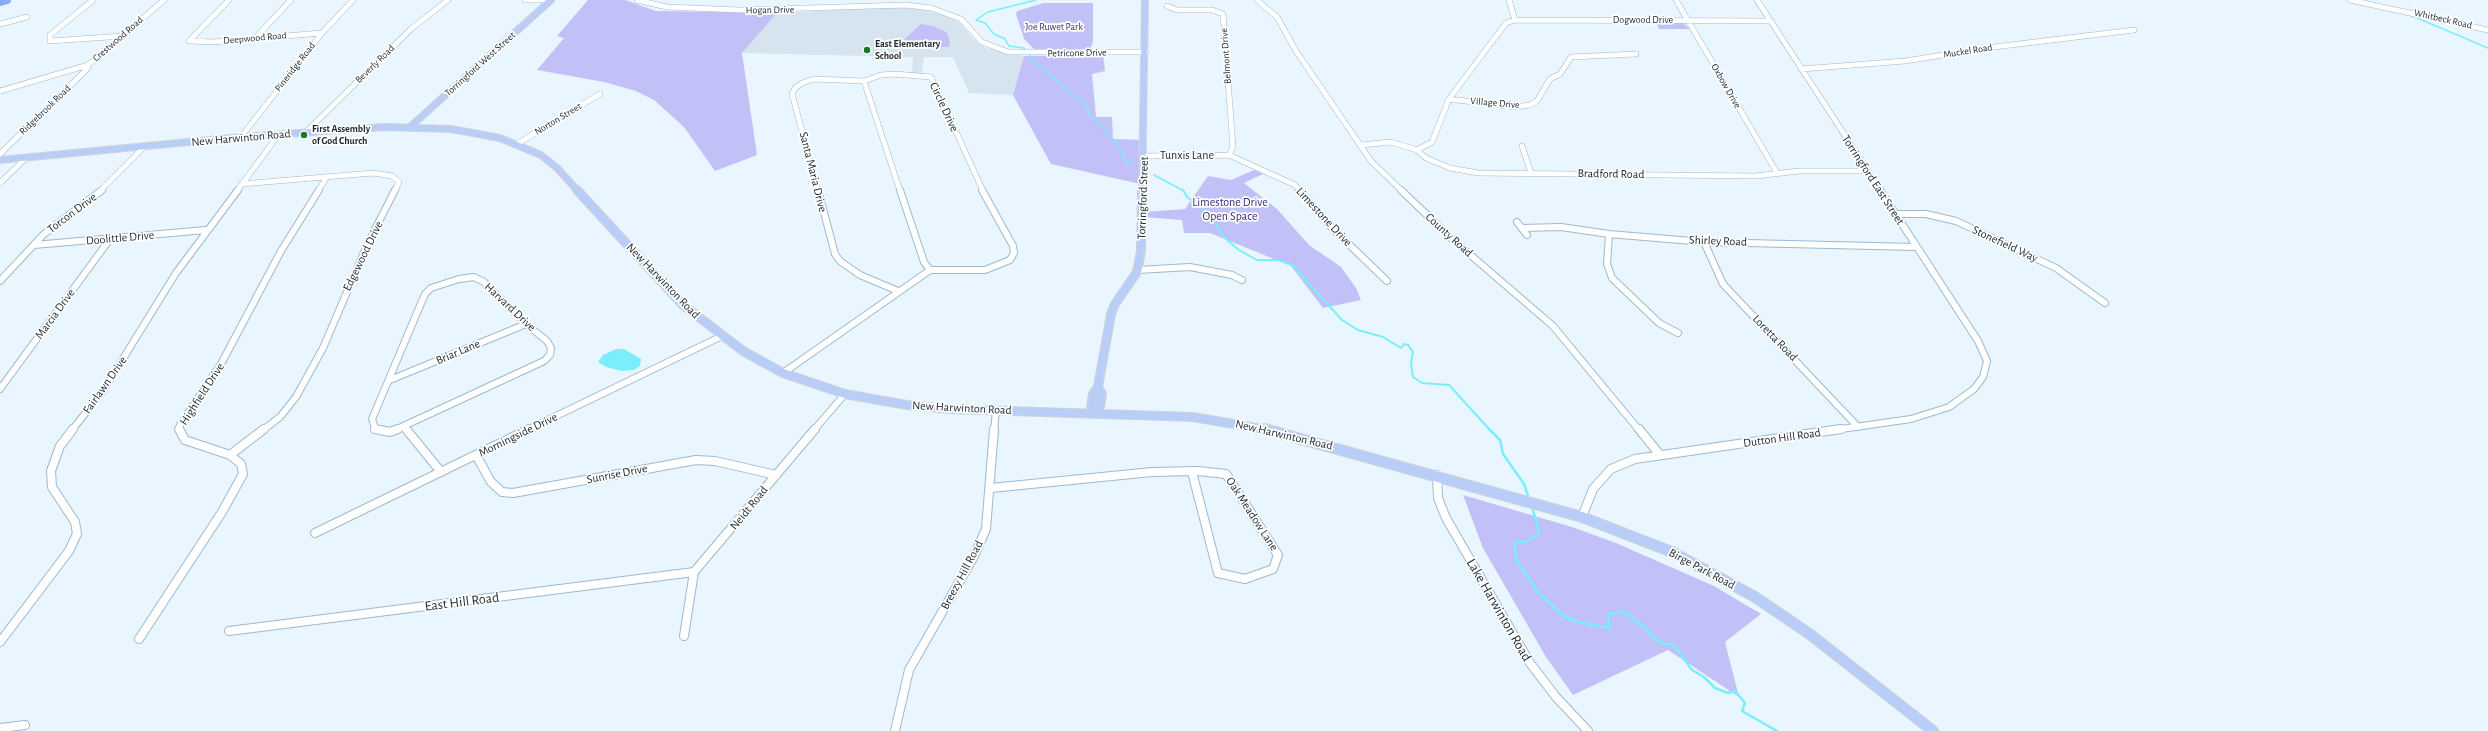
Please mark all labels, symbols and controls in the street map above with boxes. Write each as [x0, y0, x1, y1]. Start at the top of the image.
street label: Hogan Drive [746, 4, 794, 16]
street label: Whitbeck Road [2413, 6, 2473, 32]
street label: Crestwood Road [90, 14, 146, 64]
street label: Dogwood Drive [1613, 14, 1673, 26]
park label: Joe Ruwet Park [1025, 21, 1083, 33]
street label: Belmont Drive [1218, 28, 1234, 84]
street label: Deepwood Road [223, 29, 287, 47]
street label: Torringford West Street [442, 29, 518, 99]
place label: East Elementary School [875, 38, 940, 62]
street label: Pineridge Road [272, 40, 318, 94]
street label: Muckel Road [1943, 41, 1993, 61]
street label: Beverly Road [353, 42, 397, 86]
marker: East Elementary School [862, 45, 872, 55]
street label: Petricone Drive [1047, 46, 1107, 60]
street label: Oxbow Drive [1708, 61, 1744, 111]
street label: Circle Drive [926, 80, 962, 134]
street label: Ridgebrook Road [17, 82, 73, 138]
street label: Village Drive [1470, 95, 1520, 111]
street label: Norton Street [532, 100, 584, 138]
place label: First Assembly of God Church [312, 123, 370, 146]
street label: New Harwinton Road [191, 126, 291, 150]
marker: First Assembly of God Church [299, 130, 309, 140]
street label: Santa Maria Drive [796, 130, 830, 214]
street label: Torringford East Street [1839, 132, 1907, 228]
street label: Tunxis Lane [1160, 148, 1214, 162]
street label: Torringford Street [1134, 156, 1152, 240]
street label: Bradford Road [1577, 166, 1645, 182]
street label: Limestone Drive [1293, 184, 1355, 250]
street label: Torcon Drive [44, 190, 100, 236]
park label: Limestone Drive Open Space [1192, 195, 1268, 223]
street label: County Road [1422, 210, 1476, 260]
street label: Edgewood Drive [340, 219, 386, 293]
street label: Stonefield Way [1970, 223, 2040, 265]
street label: Doolittle Drive [85, 228, 155, 248]
street label: Shirley Road [1689, 233, 1747, 249]
street label: New Harwinton Road [623, 240, 703, 322]
street label: Harvard Drive [481, 280, 539, 334]
street label: Marcia Drive [32, 286, 78, 342]
street label: Loretta Road [1749, 312, 1801, 364]
street label: Briar Lane [434, 336, 482, 368]
street label: Fairlawn Drive [80, 354, 130, 416]
street label: Highfield Drive [177, 360, 227, 428]
street label: New Harwinton Road [912, 398, 1012, 418]
street label: Morningside Drive [476, 410, 560, 460]
street label: New Harwinton Road [1234, 417, 1334, 453]
street label: Dutton Hill Road [1742, 425, 1822, 451]
street label: Sunrise Drive [585, 461, 649, 487]
street label: Oak Meadow Lane [1223, 474, 1281, 554]
street label: Neidt Road [727, 483, 771, 533]
street label: Breezy Hill Road [938, 538, 986, 612]
street label: Birge Park Road [1666, 545, 1738, 593]
street label: Lake Harwinton Road [1463, 556, 1535, 664]
street label: East Hill Road [424, 589, 500, 615]

